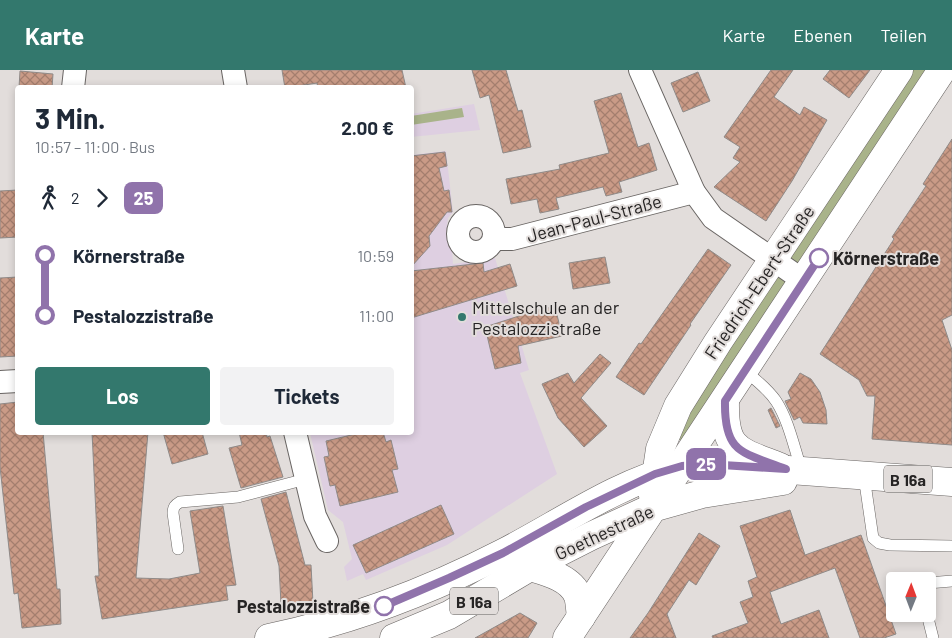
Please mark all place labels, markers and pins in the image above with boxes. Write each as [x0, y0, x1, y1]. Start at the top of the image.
place label: Körnerstraße [833, 247, 939, 269]
marker: Körnerstraße [809, 248, 829, 268]
place label: Mittelschule an der Pestalozzistraße [472, 296, 620, 339]
marker: Mittelschule an der Pestalozzistraße [456, 311, 468, 323]
place label: Pestalozzistraße [237, 595, 370, 617]
marker: Pestalozzistraße [374, 596, 394, 616]

